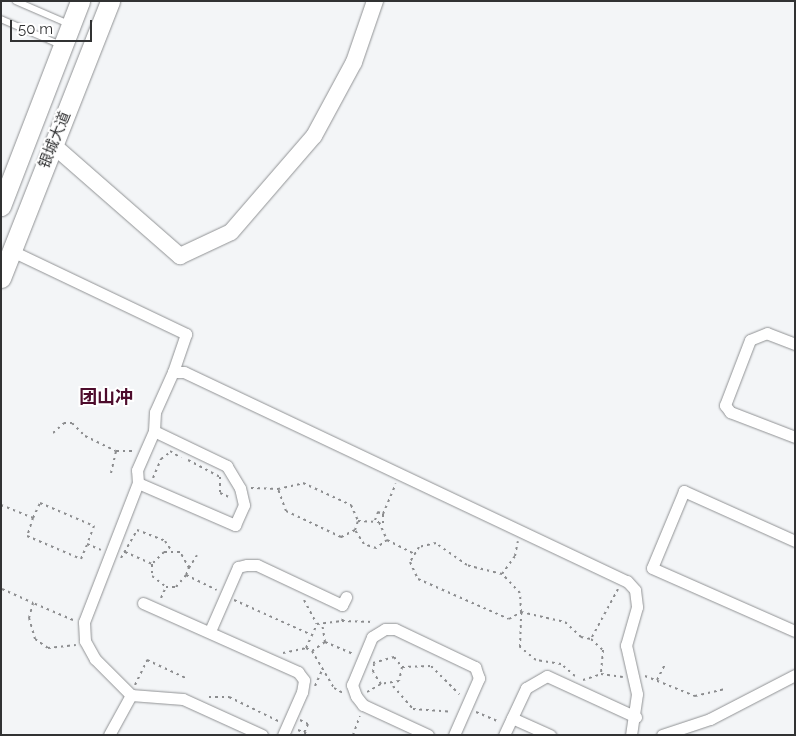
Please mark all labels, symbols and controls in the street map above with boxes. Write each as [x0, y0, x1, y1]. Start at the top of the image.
scale bar [12, 10, 95, 42]
text: 50 m [18, 20, 53, 38]
street label: 银城大道 [35, 109, 75, 171]
district label: 团山冲 [79, 386, 133, 408]

